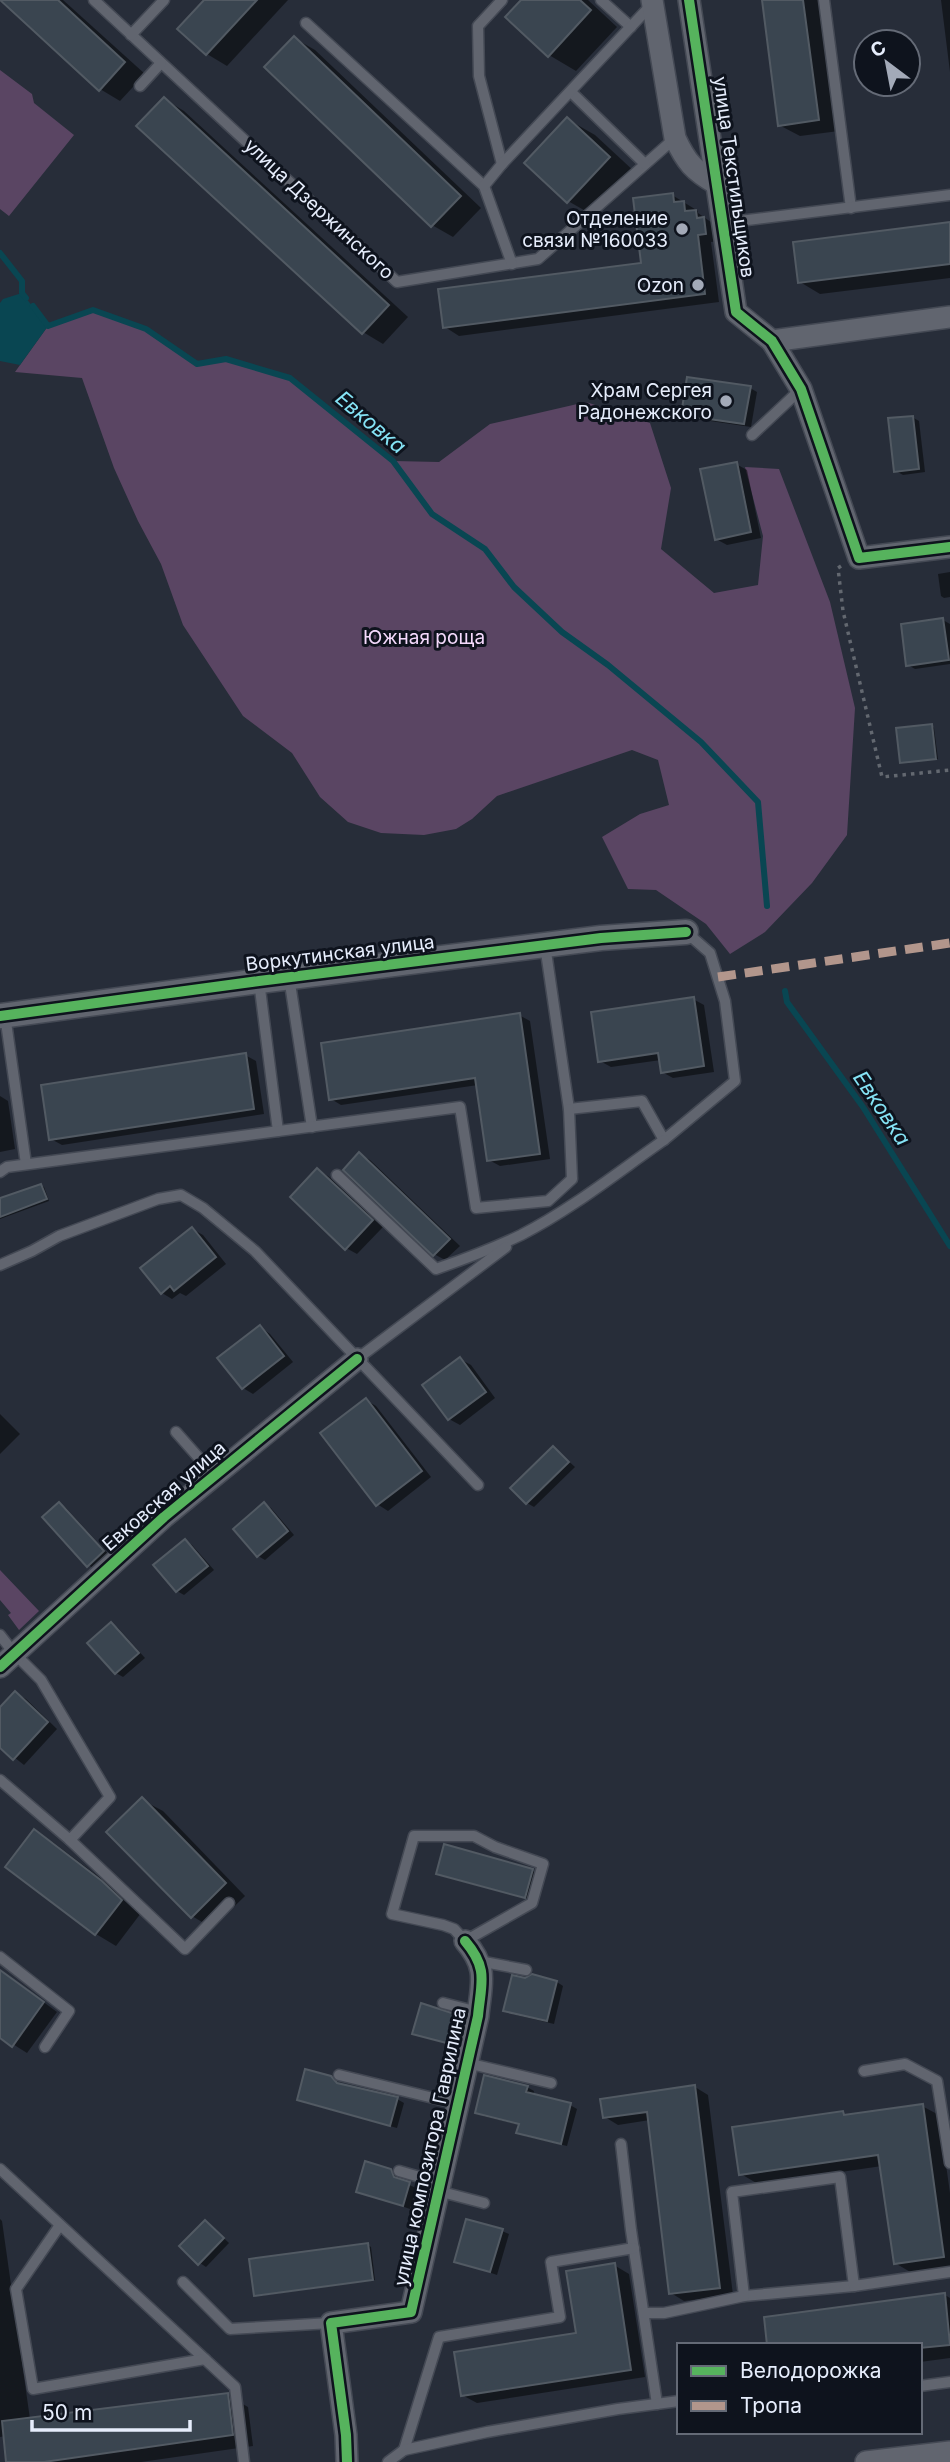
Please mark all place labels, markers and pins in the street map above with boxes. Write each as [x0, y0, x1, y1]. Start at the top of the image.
place label: Отделение связи №160033 [522, 207, 668, 252]
marker: Отделение связи №160033 [674, 221, 690, 237]
place label: Ozon [637, 274, 684, 297]
marker: Ozon [690, 277, 706, 293]
place label: Храм Сергея Радонежского [578, 379, 712, 424]
marker: Храм Сергея Радонежского [718, 393, 734, 409]

